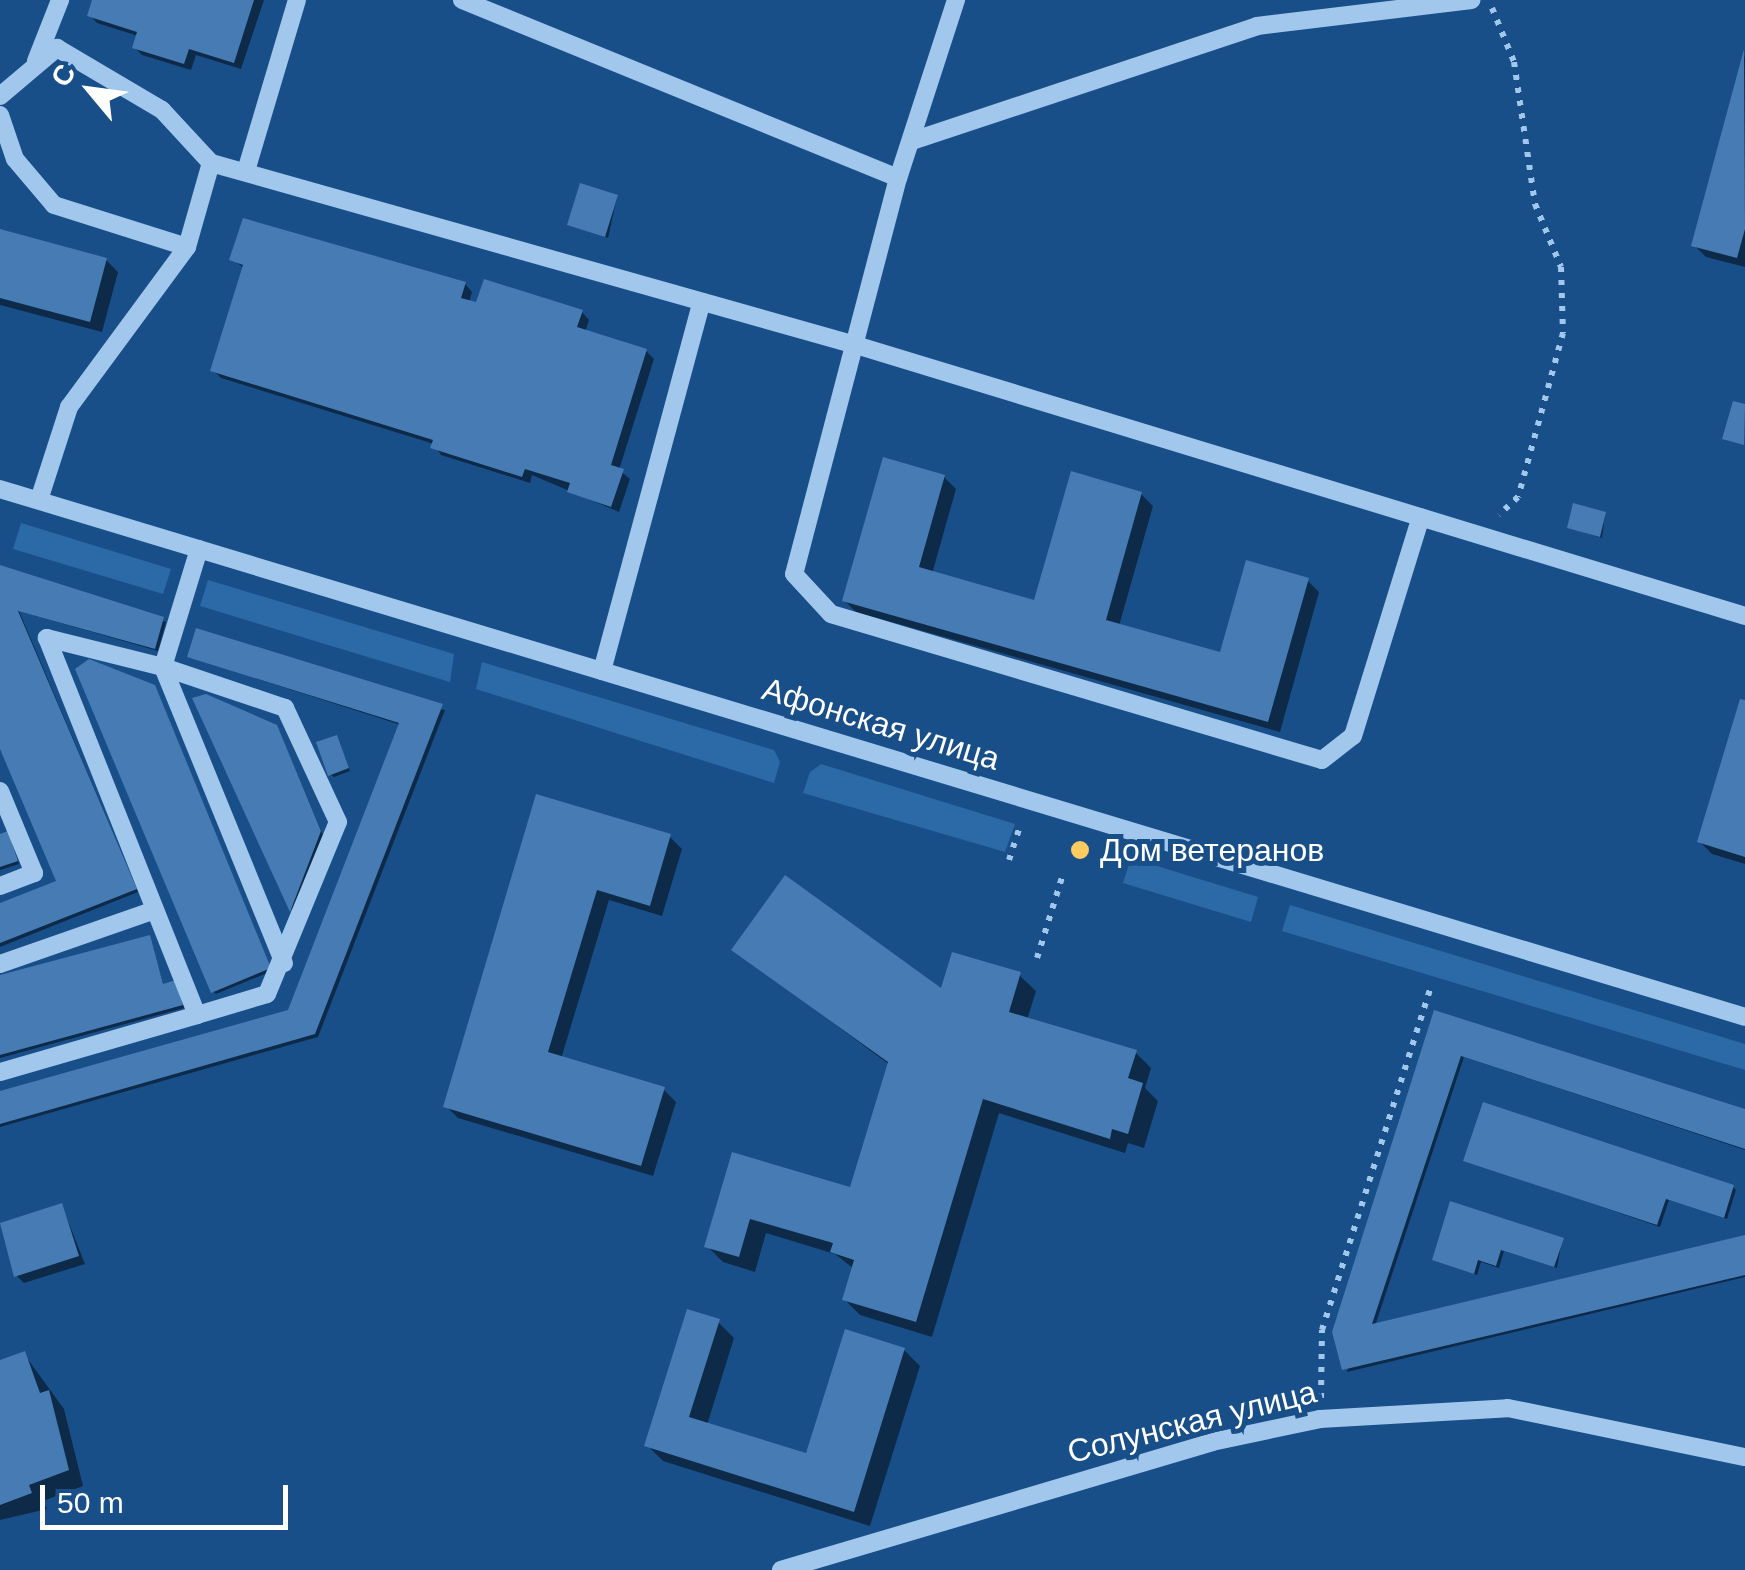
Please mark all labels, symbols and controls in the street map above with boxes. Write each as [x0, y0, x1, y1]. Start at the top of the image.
north arrow [40, 40, 140, 140]
text: С [45, 59, 82, 92]
street label: Афонская улица [758, 670, 1004, 778]
place label: Дом ветеранов [1100, 831, 1324, 869]
marker: Дом ветеранов [1069, 839, 1091, 861]
street label: Солунская улица [1064, 1372, 1320, 1472]
scale bar [45, 1465, 292, 1527]
text: 50 m [57, 1486, 124, 1519]

